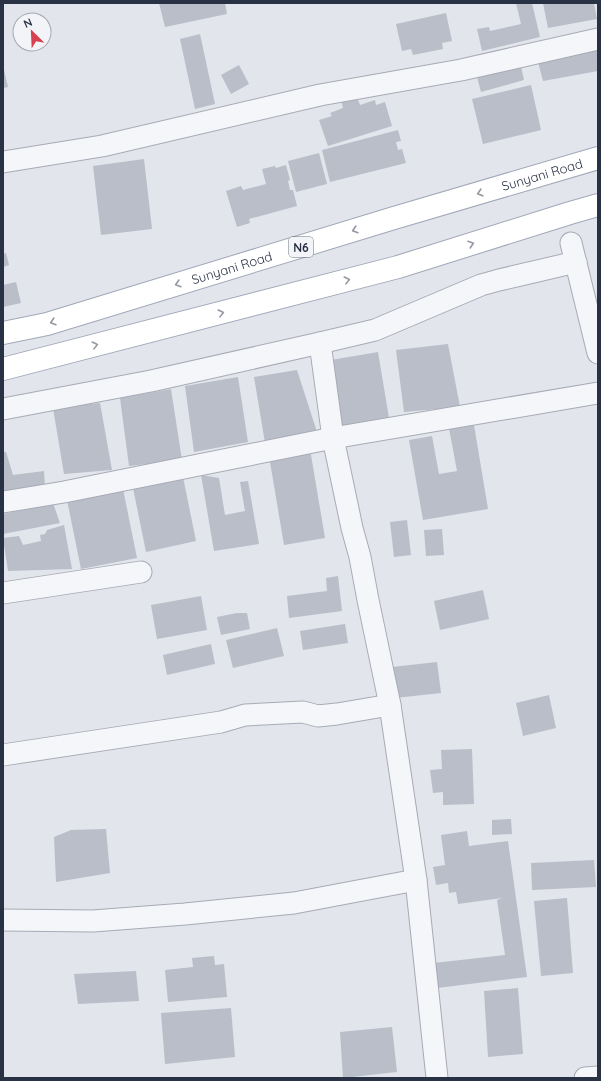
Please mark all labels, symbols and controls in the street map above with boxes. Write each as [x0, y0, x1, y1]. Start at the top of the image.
north arrow [12, 12, 52, 52]
text: N [21, 15, 34, 31]
street label: Sunyani Road [500, 155, 584, 194]
one-way arrow [477, 188, 484, 197]
one-way arrow [352, 225, 359, 234]
road number: N6 [289, 237, 313, 257]
one-way arrow [468, 240, 475, 249]
street label: Sunyani Road [189, 248, 274, 287]
one-way arrow [343, 277, 350, 285]
one-way arrow [174, 279, 181, 288]
one-way arrow [217, 309, 224, 318]
one-way arrow [50, 318, 57, 326]
one-way arrow [91, 341, 98, 350]

